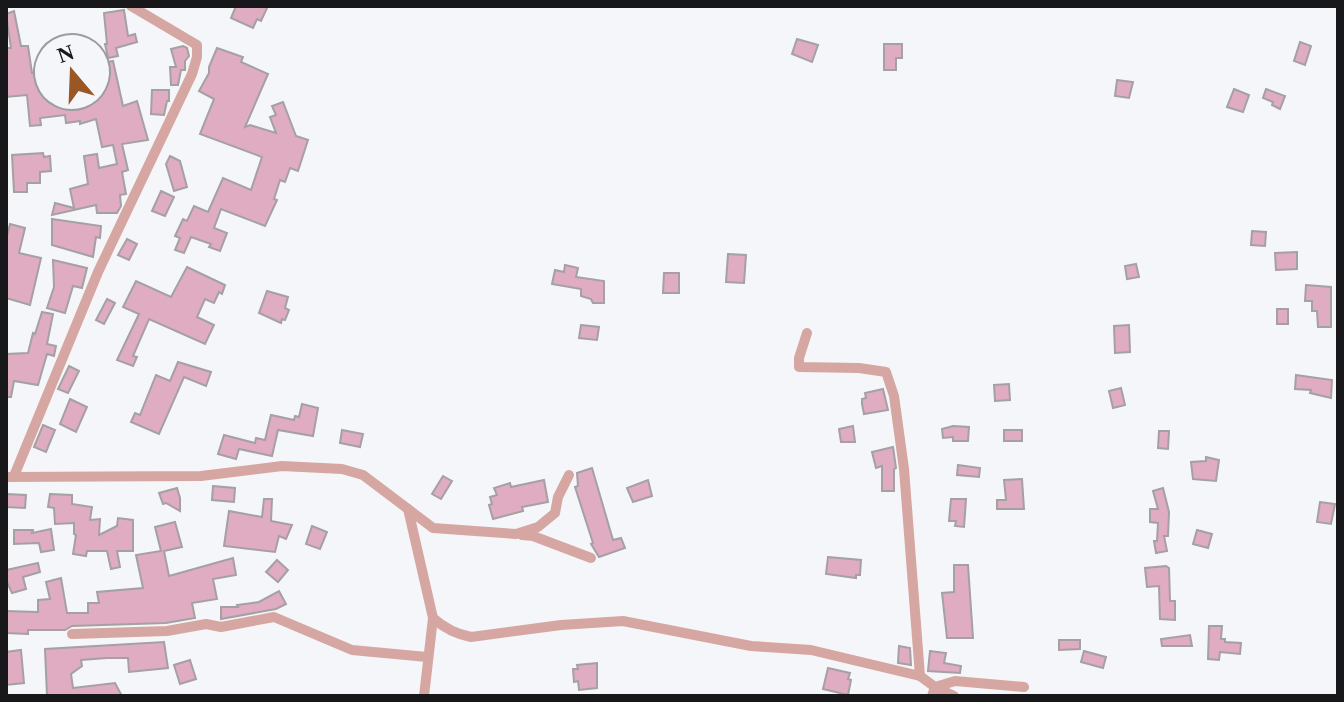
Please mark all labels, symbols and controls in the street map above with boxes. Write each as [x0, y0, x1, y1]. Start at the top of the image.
north arrow [32, 32, 112, 112]
text: N [54, 39, 77, 68]

